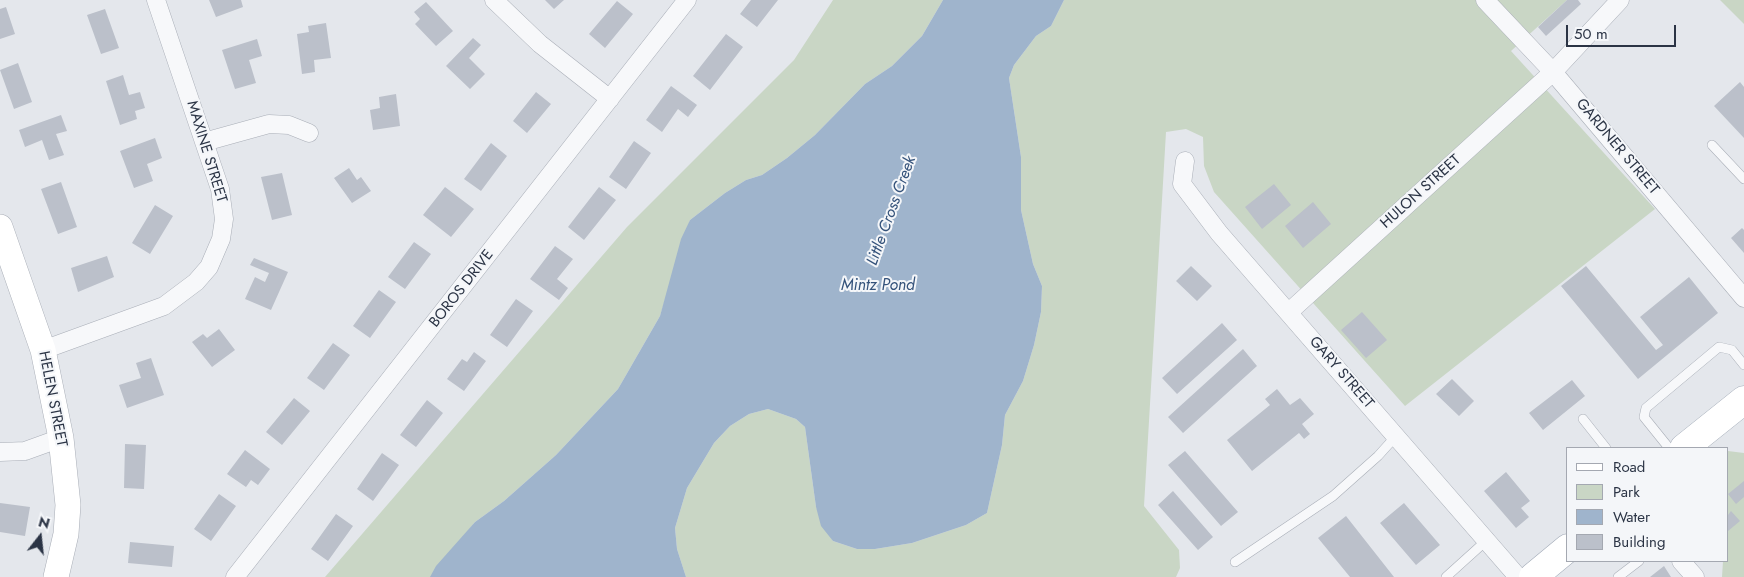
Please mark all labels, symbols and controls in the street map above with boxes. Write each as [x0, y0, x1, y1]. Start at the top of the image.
scale bar [1569, 15, 1679, 47]
text: 50 m [1574, 23, 1608, 45]
street label: GARDNER STREET [1572, 95, 1662, 199]
street label: MAXINE STREET [182, 99, 230, 205]
street label: HULON STREET [1377, 151, 1465, 233]
water label: Little Cross Creek [863, 154, 921, 268]
street label: BOROS DRIVE [426, 247, 498, 331]
water label: Mintz Pond [841, 276, 915, 296]
street label: GARY STREET [1305, 333, 1377, 413]
street label: HELEN STREET [34, 350, 70, 448]
legend [1566, 447, 1729, 562]
text: Road [1613, 456, 1645, 478]
text: Park [1613, 481, 1640, 503]
text: Water [1613, 506, 1650, 528]
text: N [36, 511, 52, 534]
north arrow [15, 512, 65, 562]
text: Building [1613, 531, 1665, 553]

